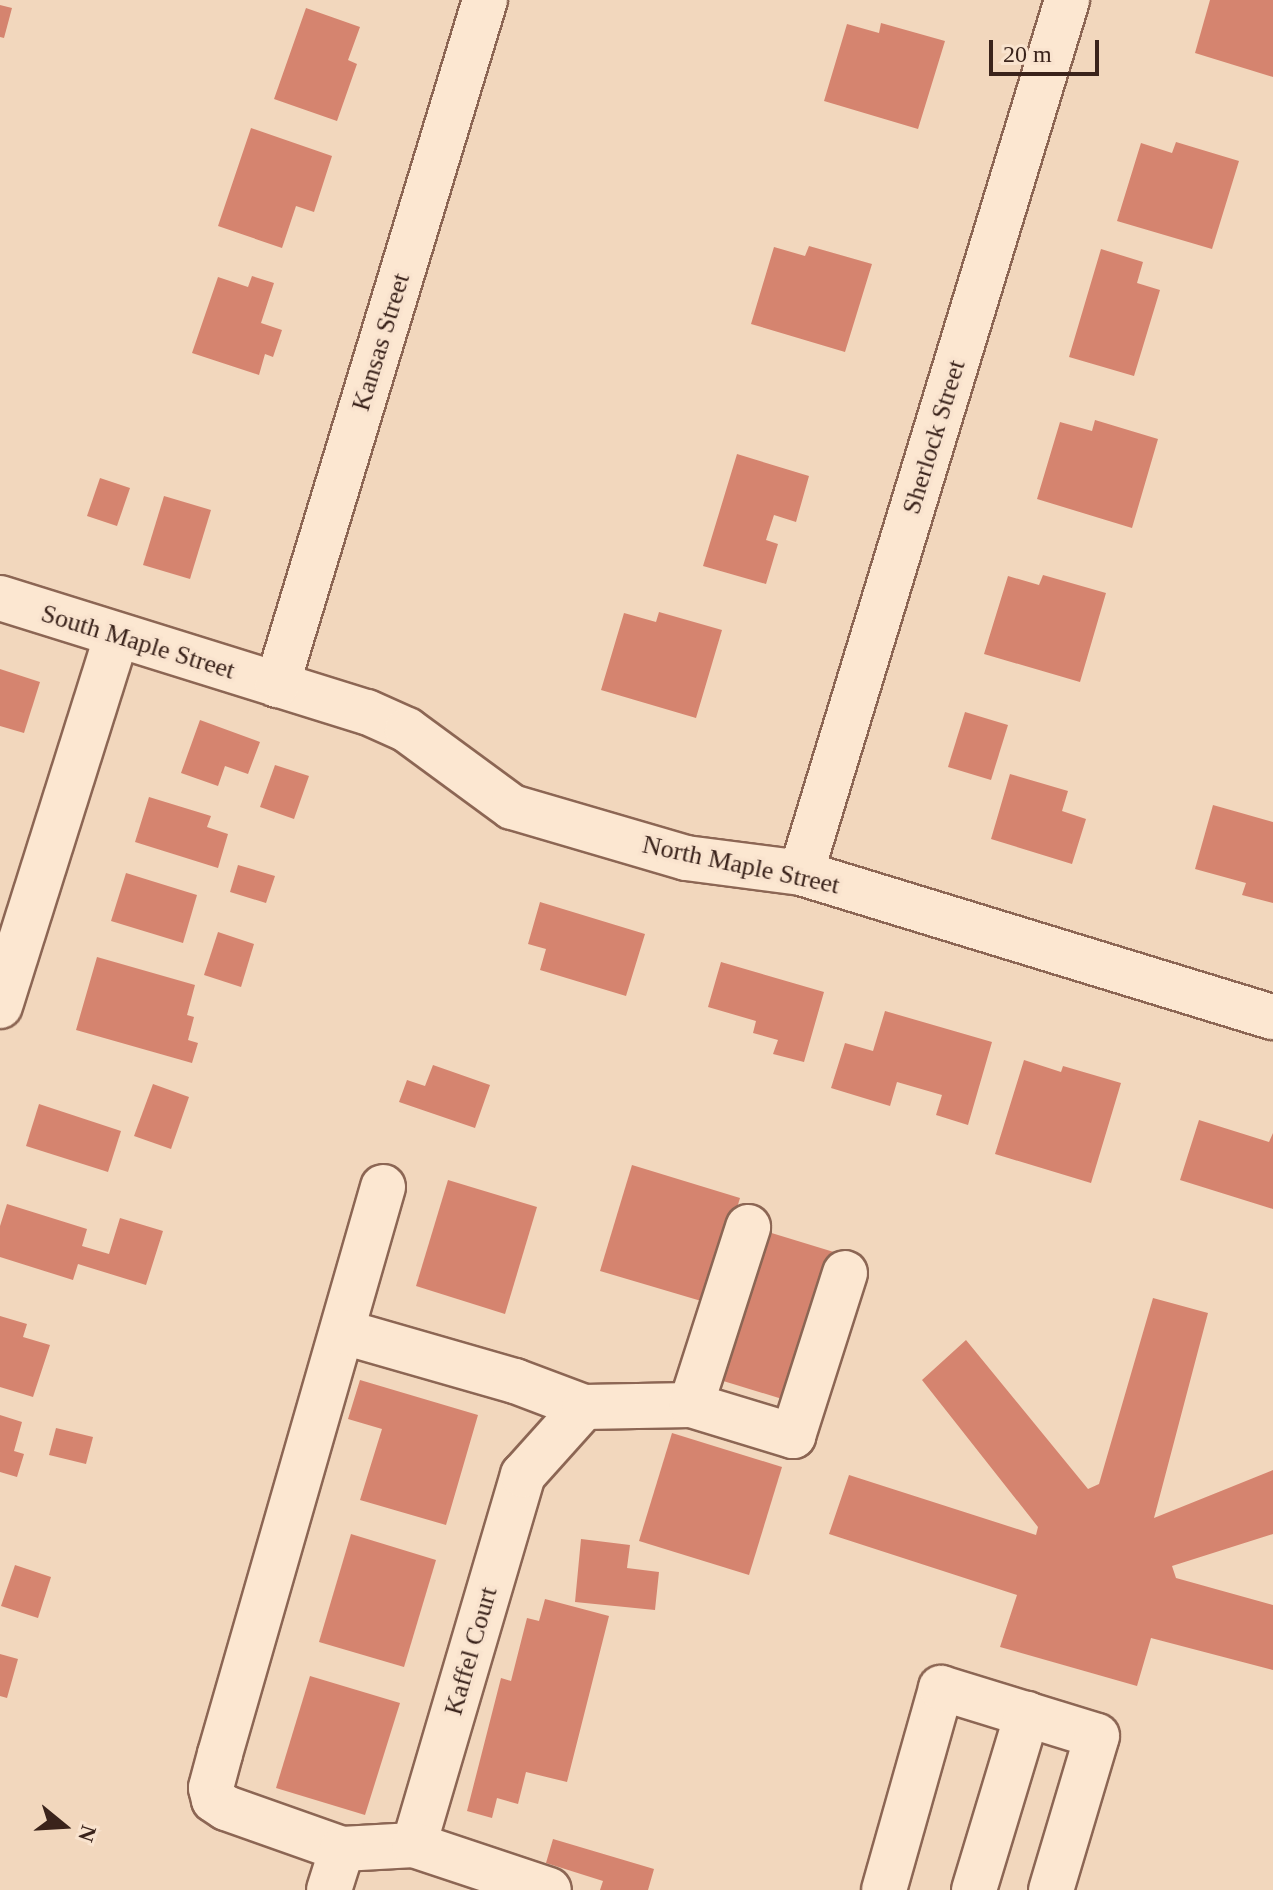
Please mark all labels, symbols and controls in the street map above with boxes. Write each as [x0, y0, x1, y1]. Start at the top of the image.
scale bar [993, 24, 1103, 74]
text: 20 m [1003, 41, 1052, 67]
street label: Kansas Street [345, 269, 417, 415]
street label: Sherlock Street [896, 356, 972, 518]
street label: South Maple Street [37, 598, 239, 686]
street label: North Maple Street [640, 829, 842, 901]
street label: Kaffel Court [438, 1583, 504, 1719]
north arrow [24, 1786, 104, 1866]
text: N [73, 1822, 102, 1845]

